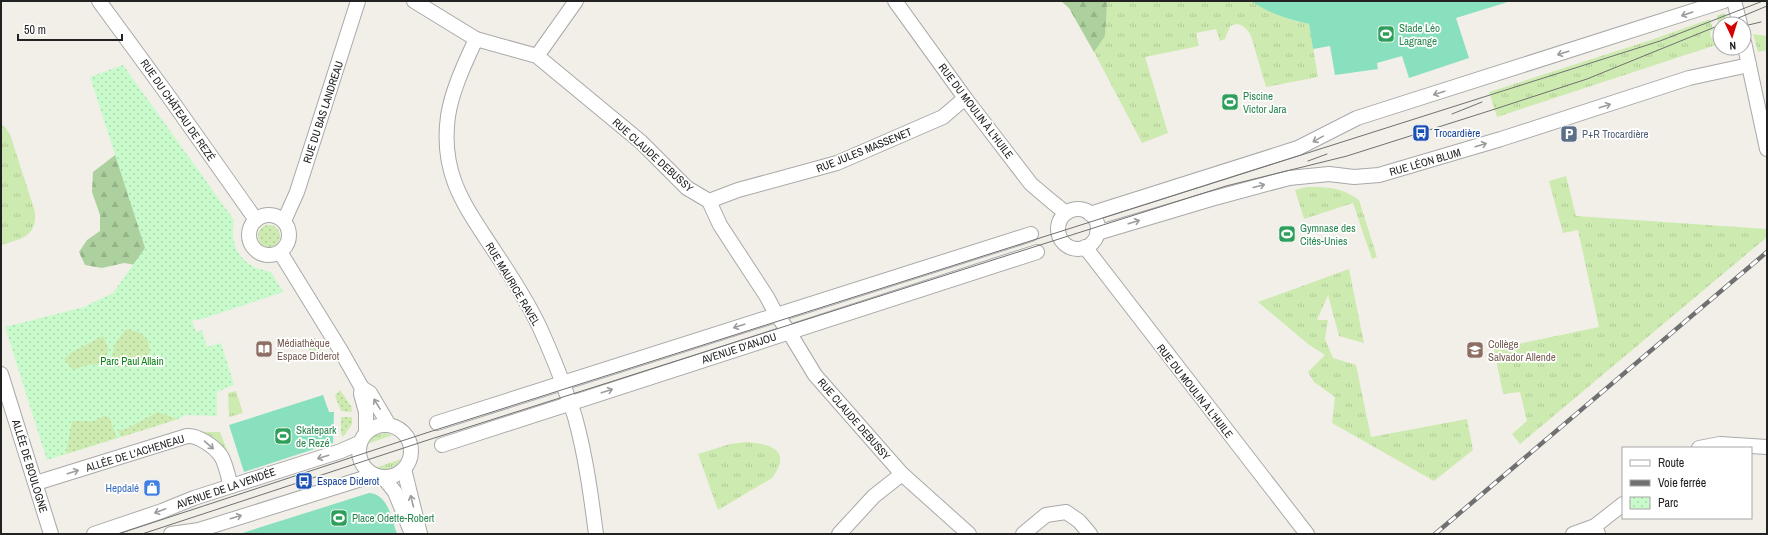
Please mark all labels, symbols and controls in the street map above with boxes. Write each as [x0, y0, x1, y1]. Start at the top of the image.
one-way arrow [1681, 10, 1693, 18]
scale bar [18, 16, 122, 42]
north arrow [1712, 16, 1752, 56]
place label: Stade Léo Lagrange [1399, 21, 1440, 48]
text: 50 m [24, 22, 46, 38]
sports icon: Stade Léo Lagrange [1376, 24, 1396, 44]
text: N [1729, 39, 1736, 53]
one-way arrow [1557, 50, 1570, 57]
street label: RUE DU CHÂTEAU DE REZÉ [138, 56, 218, 164]
street label: RUE DU BAS LANDREAU [300, 59, 346, 165]
street label: RUE DU MOULIN À L'HUILE [936, 61, 1016, 161]
place label: Piscine Victor Jara [1243, 89, 1286, 116]
one-way arrow [1433, 89, 1445, 97]
sports icon: Piscine Victor Jara [1220, 92, 1240, 112]
one-way arrow [1599, 102, 1612, 109]
street label: RUE CLAUDE DEBUSSY [610, 115, 696, 195]
bus stop icon: Trocardière [1411, 123, 1431, 143]
street label: RUE JULES MASSENET [814, 124, 914, 176]
parking icon: P+R Trocardière [1559, 124, 1579, 144]
place label: Trocardière [1434, 126, 1480, 140]
place label: P+R Trocardière [1582, 127, 1648, 141]
one-way arrow [1312, 135, 1324, 143]
one-way arrow [1475, 141, 1488, 148]
street label: RUE LÉON BLUM [1388, 145, 1462, 179]
one-way arrow [1253, 181, 1266, 189]
one-way arrow [1128, 218, 1141, 225]
place label: Gymnase des Cités-Unies [1300, 221, 1356, 248]
sports icon: Gymnase des Cités-Unies [1277, 224, 1297, 244]
street label: RUE MAURICE RAVEL [483, 240, 543, 328]
one-way arrow [733, 323, 745, 331]
street label: AVENUE D'ANJOU [699, 329, 778, 367]
place label: Médiathèque Espace Diderot [277, 336, 340, 363]
place label: Collège Salvador Allende [1488, 337, 1556, 364]
library icon: Médiathèque Espace Diderot [254, 339, 274, 359]
school or university icon: Collège Salvador Allende [1465, 340, 1485, 360]
street label: RUE DU MOULIN À L'HUILE [1154, 341, 1236, 441]
park label: Parc Paul Allain [100, 354, 164, 368]
street label: RUE CLAUDE DEBUSSY [815, 375, 893, 463]
one-way arrow [600, 386, 612, 394]
one-way arrow [373, 398, 381, 410]
street label: ALLÉE DE BOULOGNE [9, 417, 51, 514]
place label: Skatepark de Rezé [296, 423, 337, 450]
sports icon: Skatepark de Rezé [273, 426, 293, 446]
street label: ALLÉE DE L'ACHENEAU [83, 431, 186, 475]
one-way arrow [203, 440, 214, 449]
legend [1622, 447, 1752, 519]
one-way arrow [316, 454, 329, 461]
text: Route [1658, 455, 1684, 471]
street label: AVENUE DE LA VENDÉE [174, 464, 278, 512]
one-way arrow [67, 468, 80, 475]
bus stop icon: Espace Diderot [294, 471, 314, 491]
place label: Espace Diderot [317, 474, 380, 488]
text: Voie ferrée [1658, 475, 1706, 491]
shop icon: Hepdalé [142, 478, 162, 498]
place label: Hepdalé [105, 481, 139, 495]
one-way arrow [408, 495, 416, 508]
text: Parc [1658, 495, 1678, 511]
one-way arrow [154, 508, 166, 516]
sports icon: Place Odette-Robert [329, 508, 349, 528]
place label: Place Odette-Robert [352, 511, 435, 525]
one-way arrow [229, 513, 242, 520]

